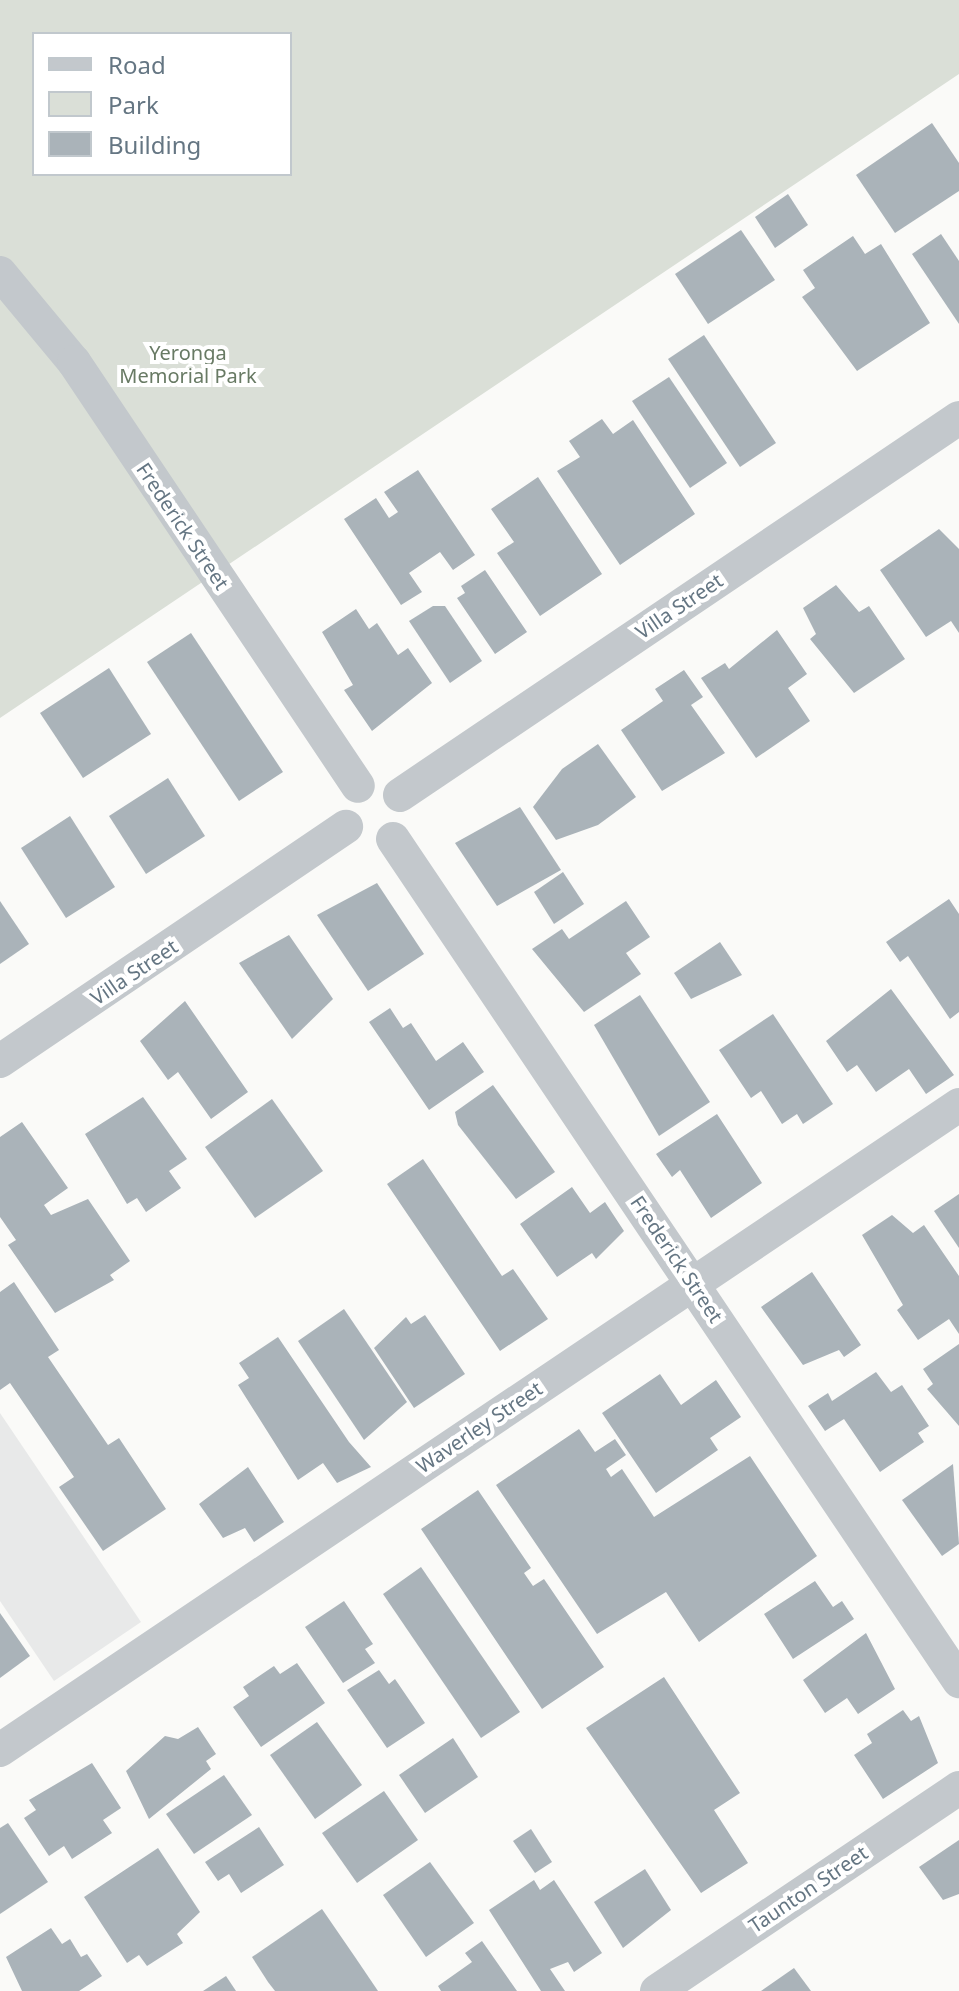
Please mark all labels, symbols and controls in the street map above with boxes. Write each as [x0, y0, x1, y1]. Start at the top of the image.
legend [32, 32, 292, 176]
text: Road [108, 48, 166, 81]
text: Park [108, 88, 159, 121]
text: Building [108, 128, 201, 161]
park label: Yeronga Memorial Park [119, 340, 257, 387]
street label: Frederick Street [132, 458, 234, 594]
street label: Villa Street [631, 568, 727, 644]
street label: Villa Street [86, 934, 182, 1010]
street label: Frederick Street [626, 1191, 728, 1327]
street label: Waverley Street [412, 1376, 546, 1478]
street label: Taunton Street [744, 1840, 872, 1938]

